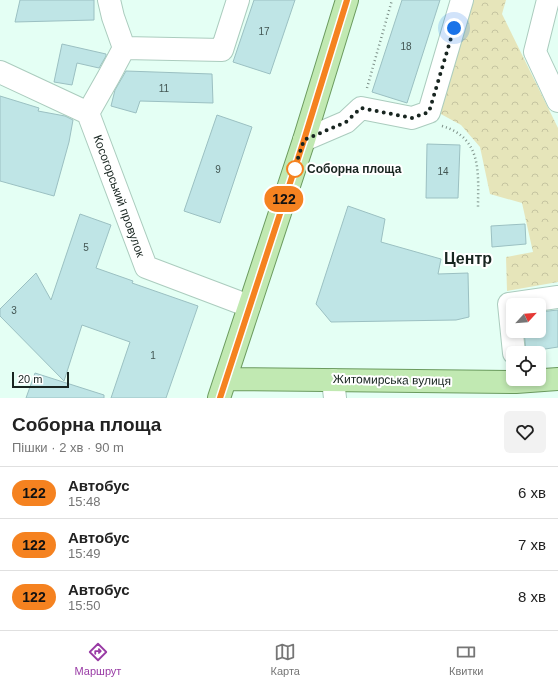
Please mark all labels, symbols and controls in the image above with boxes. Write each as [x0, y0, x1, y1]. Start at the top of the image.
your location [444, 18, 464, 38]
house number: 17 [258, 26, 270, 37]
house number: 18 [400, 41, 412, 52]
house number: 11 [159, 83, 170, 94]
street label: Косогорський провулок [90, 133, 148, 260]
marker: Соборна площа [286, 160, 304, 178]
place label: Соборна площа [307, 162, 402, 176]
house number: 9 [215, 164, 221, 175]
house number: 14 [437, 166, 449, 177]
line badge: 122 [261, 186, 307, 212]
text: 122 [272, 191, 296, 207]
house number: 5 [83, 242, 89, 253]
district label: Центр [444, 250, 492, 267]
north arrow [506, 298, 546, 338]
map controls [506, 298, 546, 386]
house number: 3 [11, 305, 17, 316]
button: locate [506, 346, 546, 386]
house number: 1 [150, 350, 156, 361]
scale bar [12, 370, 69, 389]
street label: Житомирська вулиця [333, 372, 451, 388]
text: 20 m [18, 373, 42, 385]
button: heart [504, 411, 546, 453]
text: Соборна площа [12, 414, 161, 435]
text: Пішки · 2 хв · 90 m [12, 440, 124, 455]
text: Автобус [68, 477, 130, 494]
text: 6 хв [518, 484, 546, 501]
text: 122 [22, 485, 46, 501]
text: 15:48 [68, 494, 101, 509]
text: Автобус [68, 529, 130, 546]
text: 7 хв [518, 536, 546, 553]
text: 122 [22, 537, 46, 553]
text: 15:49 [68, 546, 101, 561]
text: Автобус [68, 581, 130, 598]
text: 8 хв [518, 588, 546, 605]
text: 122 [22, 589, 46, 605]
text: 15:50 [68, 598, 101, 613]
tab: Маршрут [75, 641, 121, 677]
tab: Карта [271, 641, 300, 677]
tab: Квитки [449, 641, 483, 677]

